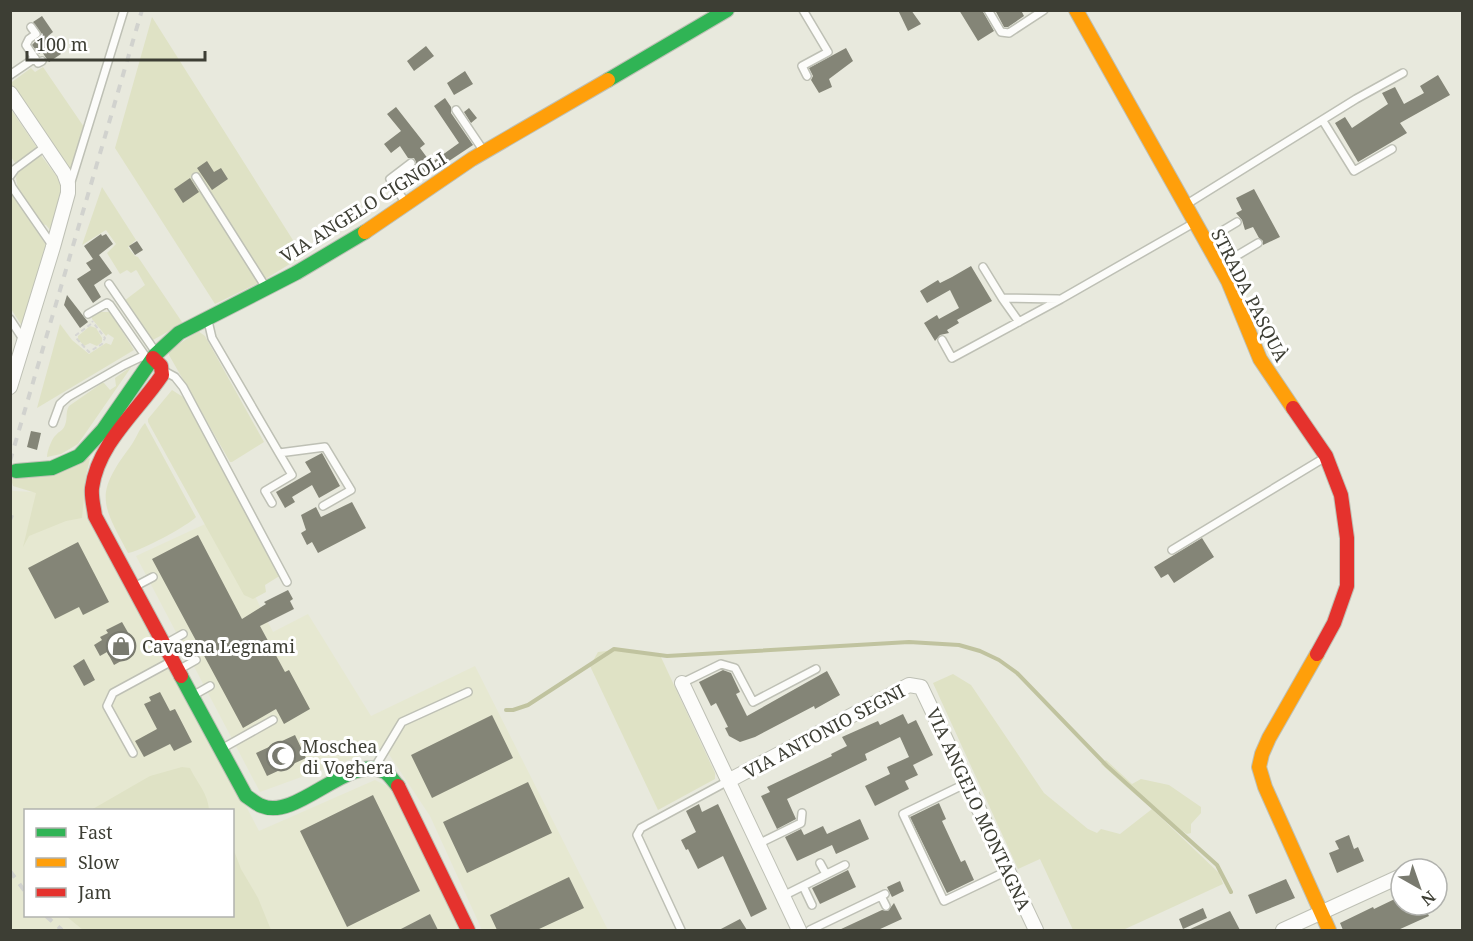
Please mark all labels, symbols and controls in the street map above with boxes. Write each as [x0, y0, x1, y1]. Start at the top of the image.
scale bar [27, 24, 206, 62]
text: 100 m [36, 32, 88, 56]
street label: VIA ANGELO CIGNOLI [276, 146, 450, 268]
street label: STRADA PASQUÀ [1206, 224, 1294, 366]
shop icon: Cavagna Legnami [105, 630, 137, 662]
place label: Cavagna Legnami [142, 634, 295, 658]
street label: VIA ANTONIO SEGNI [739, 678, 909, 784]
street label: VIA ANGELO MONTAGNA [921, 704, 1037, 915]
place label: Moschea di Voghera [302, 734, 394, 779]
mosque icon: Moschea di Voghera [265, 740, 297, 772]
legend [24, 809, 234, 917]
text: Fast [78, 820, 113, 844]
text: Slow [78, 850, 120, 874]
north arrow [1389, 857, 1449, 917]
text: Jam [77, 880, 112, 904]
text: N [1416, 886, 1441, 911]

